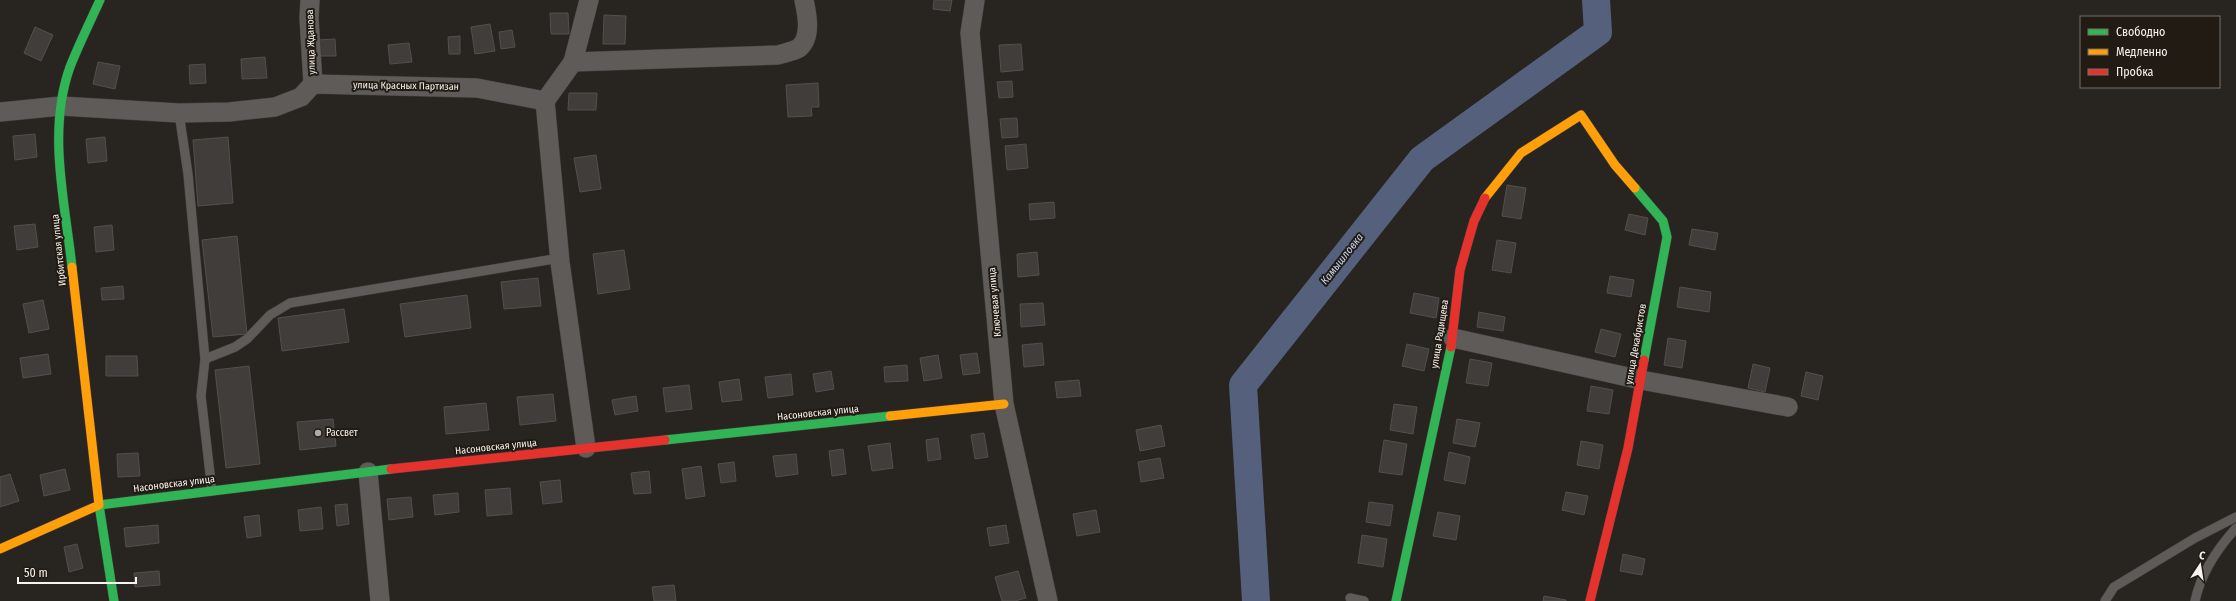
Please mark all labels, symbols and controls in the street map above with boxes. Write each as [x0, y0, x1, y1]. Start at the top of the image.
street label: улица Жданова [304, 9, 318, 75]
legend [2080, 16, 2220, 88]
text: Свободно [2116, 25, 2165, 39]
text: Медленно [2116, 45, 2168, 59]
text: Пробка [2116, 65, 2154, 79]
street label: улица Красных Партизан [353, 79, 459, 93]
street label: Ирбитская улица [49, 214, 69, 286]
water label: Камышловка [1318, 231, 1366, 287]
street label: Ключевая улица [986, 267, 1004, 337]
street label: улица Радищева [1429, 299, 1451, 369]
street label: улица Декабристов [1623, 303, 1649, 385]
street label: Насоновская улица [777, 403, 859, 423]
place label: Рассвет [326, 427, 359, 439]
marker: Рассвет [313, 428, 323, 438]
street label: Насоновская улица [455, 437, 537, 457]
street label: Насоновская улица [133, 473, 216, 495]
north arrow [2180, 545, 2220, 585]
text: С [2198, 549, 2206, 563]
scale bar [18, 559, 136, 585]
text: 50 m [24, 566, 48, 580]

